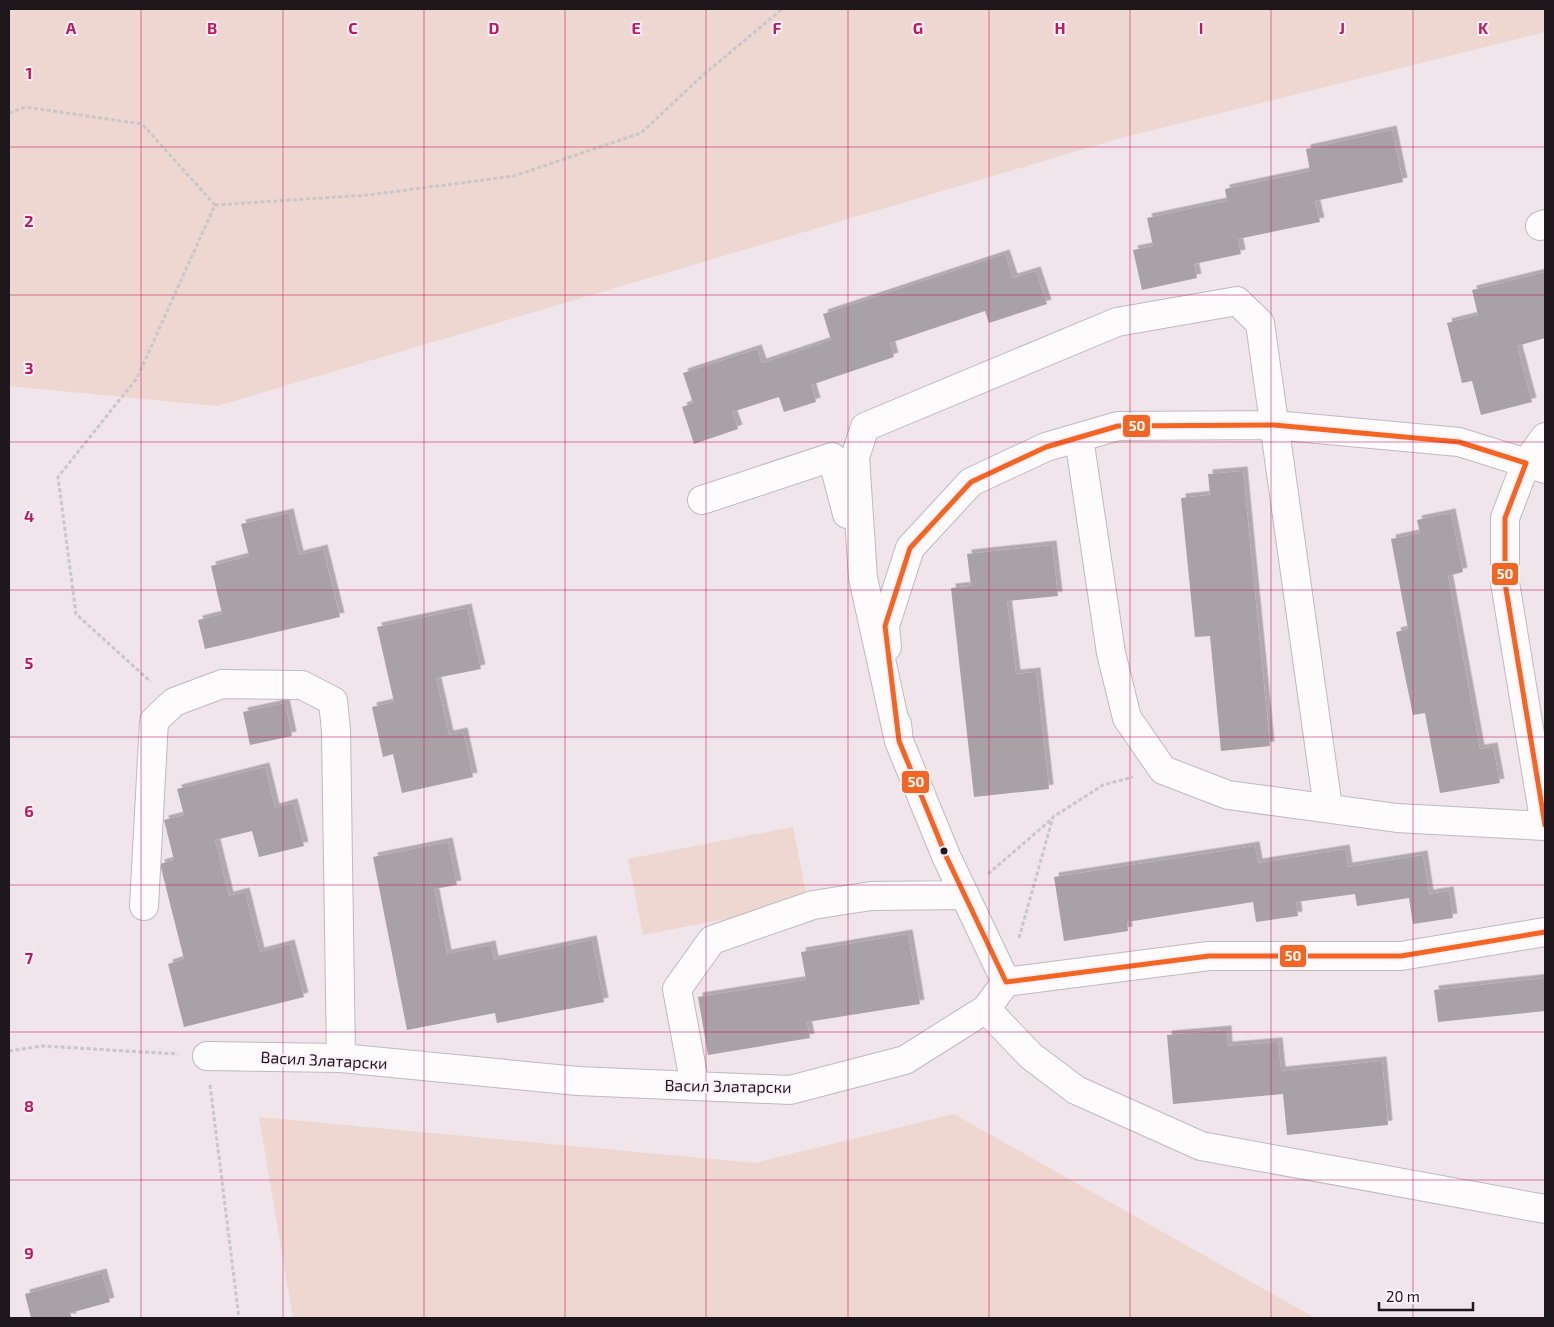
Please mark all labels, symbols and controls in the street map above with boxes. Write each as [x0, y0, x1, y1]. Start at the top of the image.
text: A [66, 18, 77, 37]
text: B [207, 18, 217, 37]
text: C [348, 18, 358, 37]
text: D [489, 18, 500, 37]
text: E [631, 18, 641, 37]
text: F [773, 18, 782, 37]
text: G [913, 18, 923, 37]
text: H [1054, 18, 1066, 37]
text: I [1199, 18, 1203, 37]
text: J [1339, 18, 1345, 37]
text: K [1478, 18, 1489, 37]
text: 1 [26, 63, 32, 82]
text: 2 [24, 211, 34, 230]
text: 3 [24, 358, 34, 377]
line badge: 50 [1122, 414, 1151, 438]
text: 50 [1129, 417, 1145, 434]
text: 4 [24, 506, 34, 525]
line badge: 50 [1491, 562, 1519, 586]
text: 50 [1497, 565, 1513, 582]
text: 5 [25, 653, 34, 672]
line badge: 50 [901, 770, 930, 794]
text: 50 [908, 773, 924, 790]
text: 6 [24, 801, 34, 820]
unlabelled marker [939, 846, 949, 856]
line badge: 50 [1279, 944, 1307, 968]
text: 50 [1285, 947, 1301, 964]
text: 7 [25, 948, 34, 967]
street label: Васил Златарски [260, 1047, 388, 1072]
street label: Васил Златарски [664, 1075, 792, 1096]
text: 8 [24, 1096, 34, 1115]
text: 9 [24, 1243, 34, 1262]
scale bar [1379, 1280, 1473, 1312]
text: 20 m [1386, 1287, 1420, 1305]

